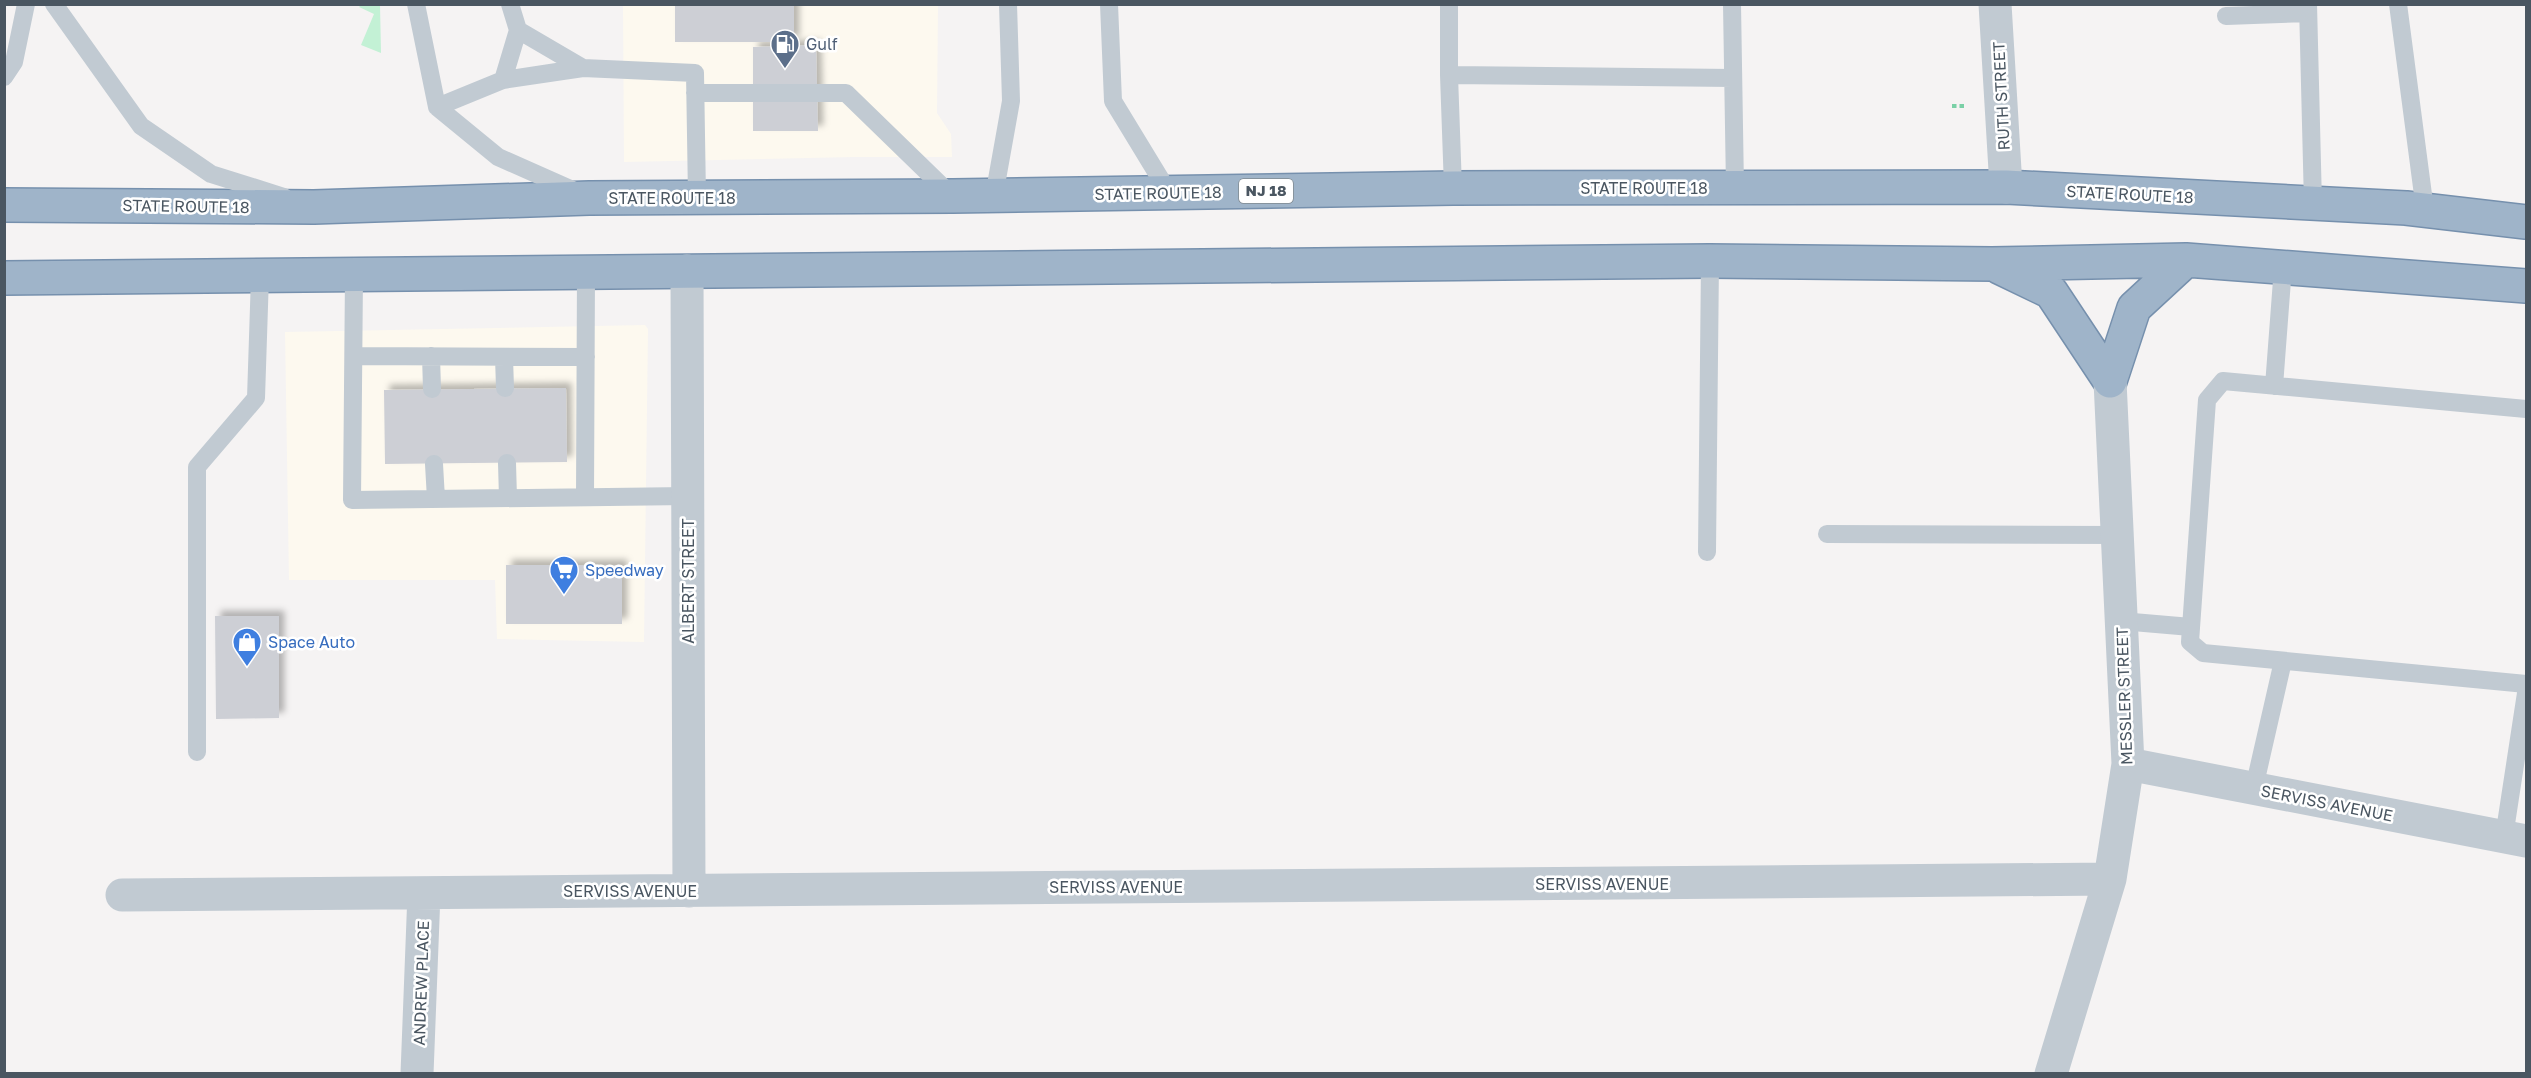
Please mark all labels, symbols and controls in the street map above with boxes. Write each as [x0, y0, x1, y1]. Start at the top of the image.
fuel station icon: Gulf [769, 28, 801, 70]
place label: Gulf [806, 34, 838, 54]
street label: RUTH STREET [1988, 41, 2014, 151]
street label: STATE ROUTE 18 [1580, 178, 1708, 198]
road number: NJ 18 [1239, 179, 1293, 203]
street label: STATE ROUTE 18 [2066, 181, 2194, 207]
street label: STATE ROUTE 18 [1094, 182, 1222, 204]
street label: STATE ROUTE 18 [608, 188, 736, 208]
street label: STATE ROUTE 18 [122, 195, 250, 217]
street label: ALBERT STREET [678, 518, 698, 644]
supermarket icon: Speedway [548, 554, 580, 596]
place label: Speedway [585, 560, 664, 580]
shop icon: Space Auto [231, 626, 263, 668]
street label: MESSLER STREET [2112, 626, 2136, 765]
place label: Space Auto [268, 632, 355, 652]
street label: SERVISS AVENUE [2259, 780, 2395, 826]
street label: SERVISS AVENUE [1535, 874, 1669, 894]
street label: SERVISS AVENUE [1049, 877, 1183, 897]
street label: SERVISS AVENUE [563, 881, 697, 901]
street label: ANDREW PLACE [409, 920, 433, 1046]

